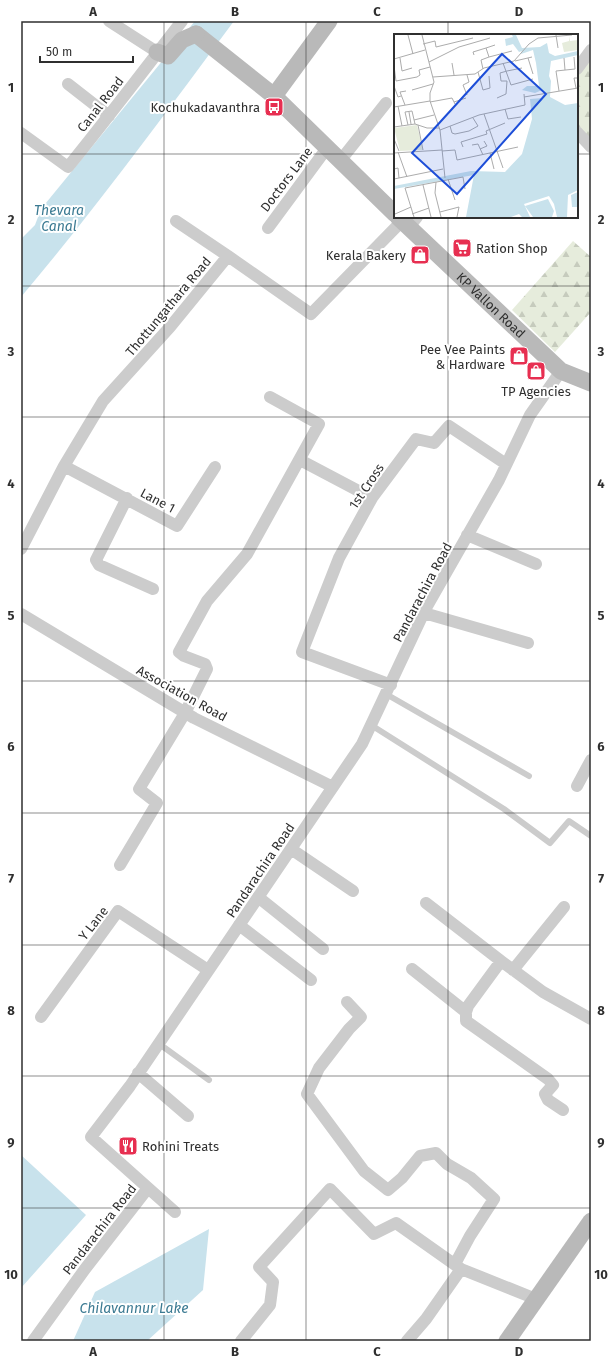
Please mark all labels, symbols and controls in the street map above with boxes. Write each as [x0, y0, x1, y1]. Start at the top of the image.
text: A [88, 4, 97, 19]
text: B [231, 4, 239, 19]
text: C [373, 4, 381, 19]
text: D [515, 4, 524, 19]
inset map [394, 34, 578, 218]
scale bar [40, 38, 133, 64]
text: 50 m [46, 45, 72, 59]
street label: Canal Road [74, 74, 127, 135]
text: 1 [8, 80, 14, 95]
text: 1 [598, 80, 604, 95]
bus stop icon: Kochukadavanthra [263, 96, 285, 118]
place label: Kochukadavanthra [151, 100, 260, 115]
street label: Doctors Lane [257, 144, 315, 214]
water label: Thevara Canal [34, 202, 84, 235]
text: 2 [8, 212, 15, 227]
text: 2 [598, 212, 605, 227]
supermarket icon: Ration Shop [451, 237, 473, 259]
place label: Ration Shop [476, 241, 548, 256]
shop icon: Kerala Bakery [409, 244, 431, 266]
place label: Kerala Bakery [326, 248, 407, 263]
street label: Thottungathara Road [123, 254, 214, 359]
street label: KP Vallon Road [453, 269, 528, 341]
place label: Pee Vee Paints & Hardware [420, 342, 505, 372]
text: 3 [7, 344, 15, 359]
text: 3 [597, 344, 605, 359]
shop icon: Pee Vee Paints & Hardware [508, 345, 530, 367]
shop icon: TP Agencies [525, 360, 547, 382]
place label: TP Agencies [501, 384, 571, 399]
street label: 1st Cross [346, 461, 387, 512]
text: 4 [7, 476, 15, 491]
text: 4 [597, 476, 605, 491]
street label: Lane 1 [138, 485, 178, 516]
street label: Pandarachira Road [390, 540, 455, 645]
text: 5 [8, 608, 15, 623]
text: 5 [598, 608, 605, 623]
street label: Association Road [134, 662, 230, 724]
text: 6 [7, 739, 15, 754]
text: 6 [597, 739, 605, 754]
street label: Pandarachira Road [223, 820, 298, 920]
text: 7 [8, 871, 14, 886]
text: 7 [598, 871, 604, 886]
street label: Y Lane [76, 903, 111, 943]
text: 8 [7, 1003, 15, 1018]
text: 8 [597, 1003, 605, 1018]
text: 9 [7, 1135, 15, 1150]
restaurant icon: Rohini Treats [117, 1135, 139, 1157]
text: 9 [597, 1135, 605, 1150]
place label: Rohini Treats [142, 1139, 219, 1154]
street label: Pandarachira Road [59, 1181, 139, 1277]
text: 10 [4, 1267, 18, 1282]
text: 10 [594, 1267, 608, 1282]
water label: Chilavannur Lake [80, 1300, 188, 1317]
text: A [88, 1344, 97, 1359]
text: B [231, 1344, 239, 1359]
text: C [373, 1344, 381, 1359]
text: D [515, 1344, 524, 1359]

